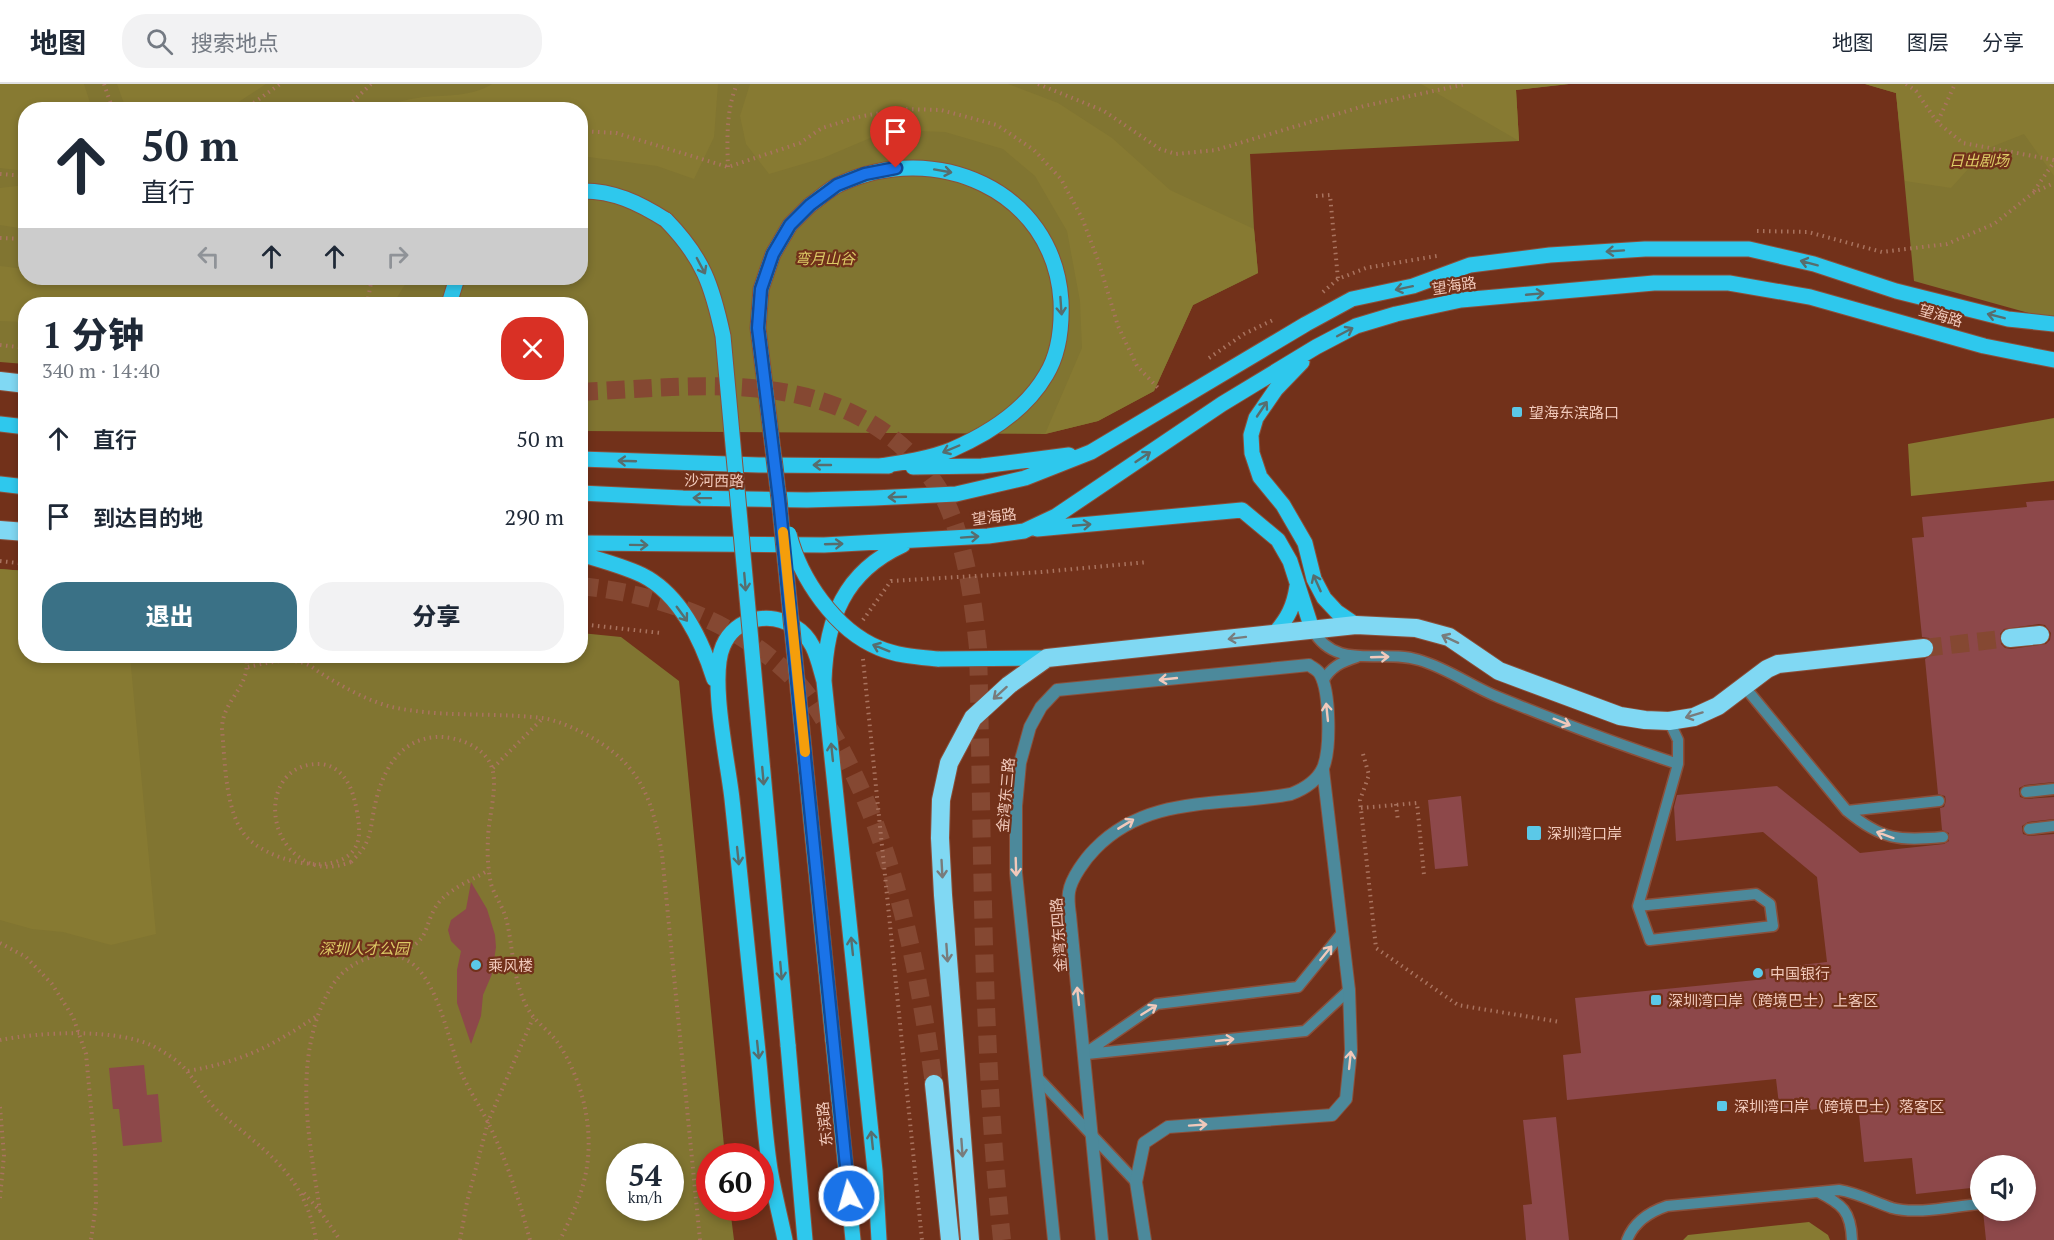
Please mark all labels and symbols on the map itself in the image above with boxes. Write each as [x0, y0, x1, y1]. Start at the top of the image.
pin [870, 106, 921, 168]
park label: 日出剧场 [1949, 150, 2011, 170]
one-way arrow [933, 166, 953, 177]
one-way arrow [1606, 245, 1626, 256]
park label: 弯月山谷 [795, 248, 857, 268]
one-way arrow [695, 257, 707, 274]
one-way arrow [1799, 257, 1818, 268]
street label: 望海路 [1430, 272, 1478, 298]
one-way arrow [1395, 282, 1414, 294]
one-way arrow [1524, 288, 1544, 299]
one-way arrow [1056, 295, 1067, 315]
street label: 望海路 [1917, 299, 1965, 331]
one-way arrow [1987, 309, 2006, 321]
one-way arrow [1335, 326, 1353, 337]
one-way arrow [1256, 401, 1268, 417]
place label: 望海东滨路口 [1529, 402, 1619, 422]
marker: 望海东滨路口 [1510, 405, 1524, 419]
one-way arrow [942, 444, 960, 455]
one-way arrow [1135, 451, 1151, 463]
one-way arrow [617, 455, 637, 466]
one-way arrow [812, 460, 832, 471]
street label: 沙河西路 [684, 469, 744, 491]
one-way arrow [888, 491, 908, 503]
one-way arrow [693, 493, 713, 504]
street label: 望海路 [970, 503, 1018, 529]
one-way arrow [1071, 519, 1091, 530]
one-way arrow [960, 532, 979, 543]
one-way arrow [628, 539, 648, 551]
one-way arrow [823, 539, 843, 550]
one-way arrow [740, 572, 751, 592]
one-way arrow [1311, 575, 1322, 593]
one-way arrow [676, 605, 688, 621]
one-way arrow [1227, 633, 1247, 644]
one-way arrow [1441, 633, 1459, 645]
one-way arrow [872, 642, 891, 653]
one-way arrow [1370, 651, 1390, 662]
one-way arrow [1159, 674, 1179, 685]
one-way arrow [993, 686, 1008, 700]
one-way arrow [1321, 703, 1332, 722]
one-way arrow [1685, 710, 1704, 721]
one-way arrow [1552, 717, 1570, 728]
one-way arrow [826, 742, 837, 762]
street label: 金湾东三路 [992, 757, 1018, 833]
one-way arrow [758, 766, 769, 786]
one-way arrow [1117, 818, 1134, 830]
place label: 深圳湾口岸 [1547, 823, 1622, 843]
marker: 深圳湾口岸 [1525, 824, 1543, 842]
one-way arrow [1877, 828, 1895, 839]
one-way arrow [733, 845, 744, 865]
one-way arrow [1011, 857, 1022, 877]
one-way arrow [936, 859, 947, 879]
street label: 金湾东四路 [1045, 897, 1071, 973]
one-way arrow [846, 936, 857, 956]
park label: 深圳人才公园 [319, 938, 411, 958]
one-way arrow [942, 943, 953, 963]
one-way arrow [1319, 945, 1332, 961]
place label: 乘风楼 [488, 955, 533, 975]
marker: 乘风楼 [469, 958, 483, 972]
one-way arrow [776, 960, 787, 980]
place label: 中国银行 [1770, 963, 1830, 983]
marker: 中国银行 [1751, 966, 1765, 980]
one-way arrow [1072, 986, 1083, 1006]
place label: 深圳湾口岸（跨境巴士）上客区 [1668, 990, 1878, 1010]
marker: 深圳湾口岸（跨境巴士）上客区 [1649, 993, 1663, 1007]
one-way arrow [1141, 1003, 1158, 1016]
one-way arrow [1215, 1034, 1235, 1045]
one-way arrow [753, 1039, 764, 1059]
one-way arrow [1345, 1051, 1356, 1070]
place label: 深圳湾口岸（跨境巴士）落客区 [1734, 1096, 1944, 1116]
marker: 深圳湾口岸（跨境巴士）落客区 [1715, 1099, 1729, 1113]
street label: 东滨路 [812, 1101, 836, 1147]
one-way arrow [1187, 1119, 1207, 1130]
one-way arrow [866, 1130, 877, 1150]
one-way arrow [957, 1137, 968, 1157]
speed limit sign: 60 [696, 1143, 774, 1221]
position arrow [817, 1164, 881, 1228]

